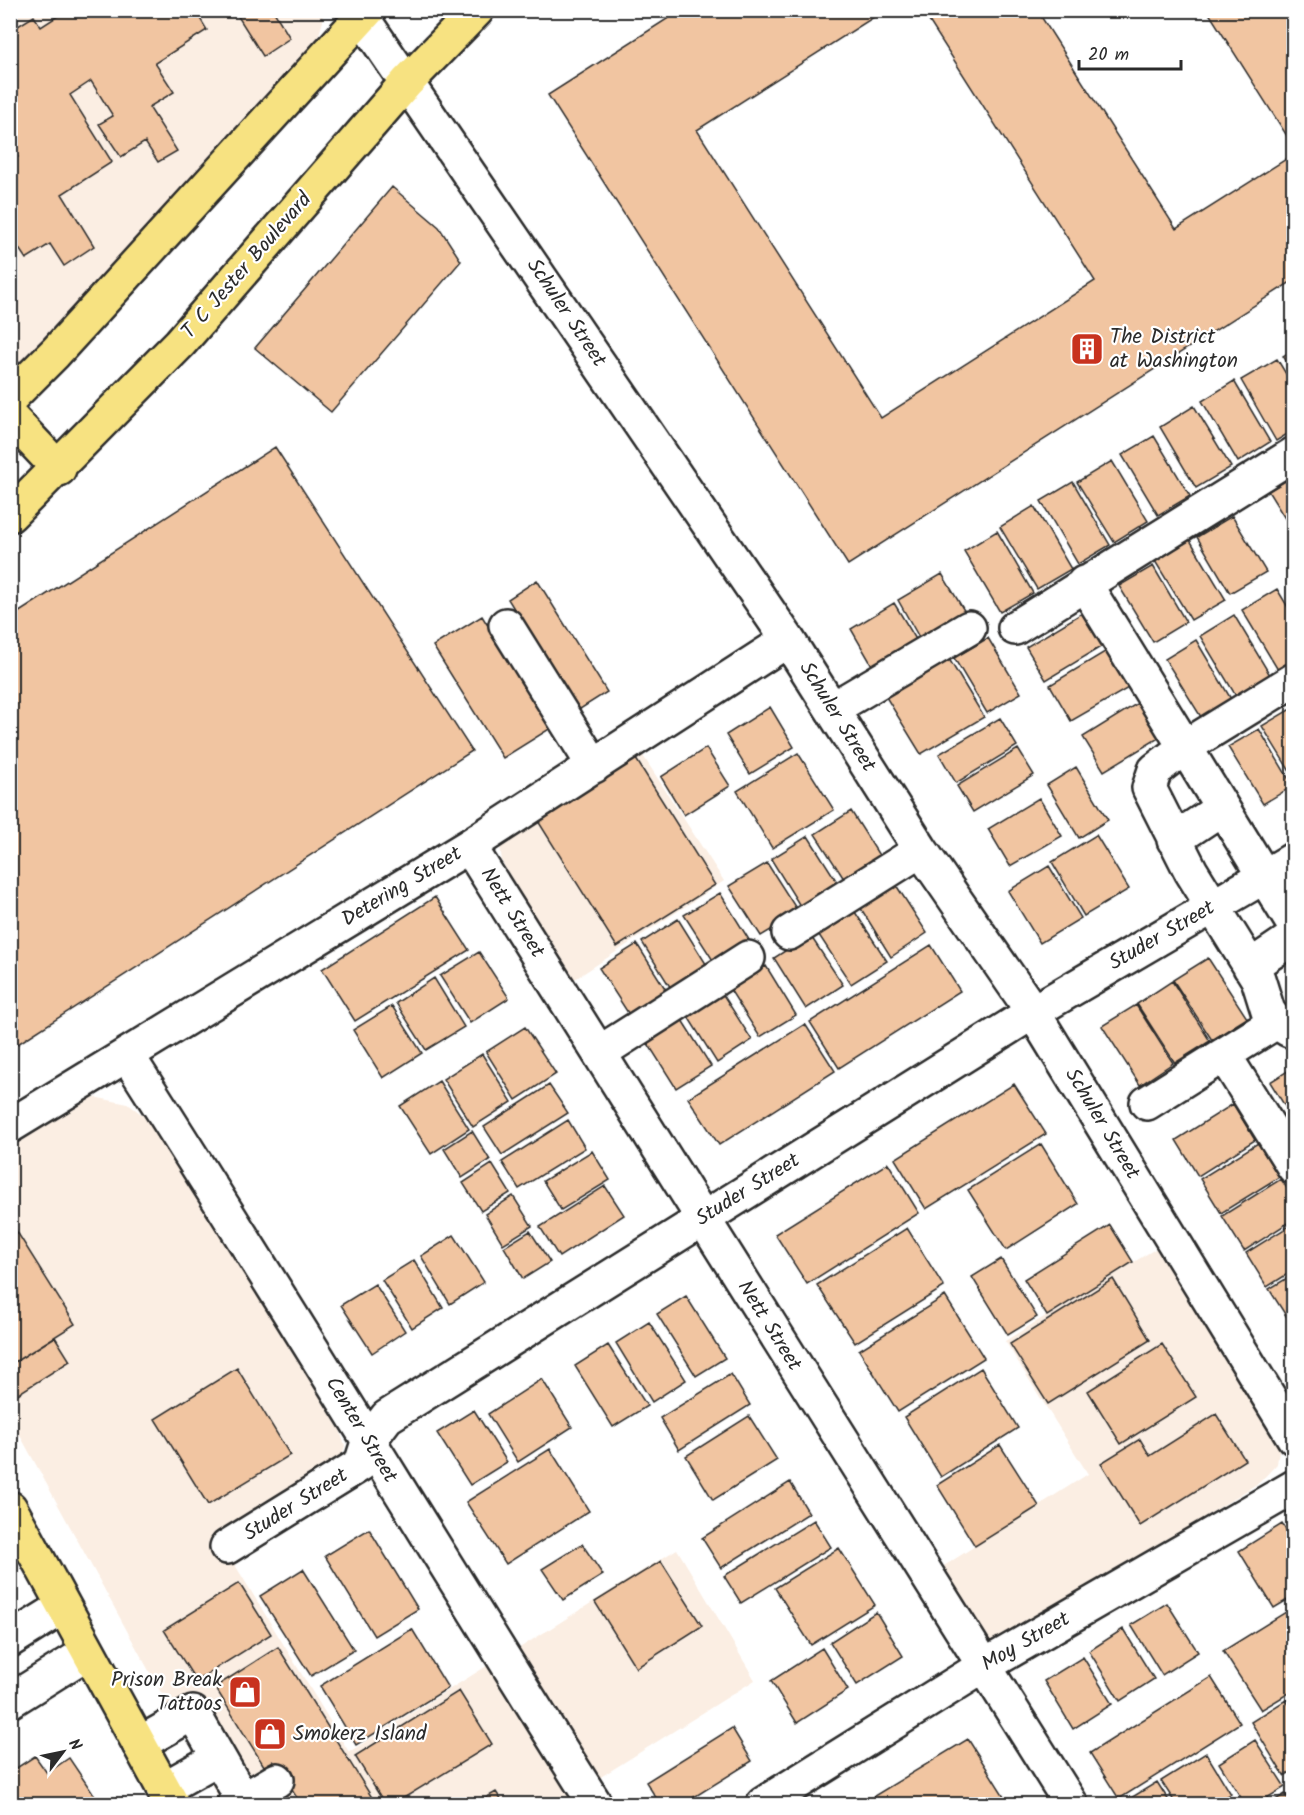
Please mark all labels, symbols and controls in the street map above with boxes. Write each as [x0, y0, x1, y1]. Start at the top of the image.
scale bar [1079, 33, 1181, 71]
text: 20 m [1088, 41, 1129, 70]
street label: T C Jester Boulevard [174, 185, 321, 347]
street label: Schuler Street [517, 252, 615, 375]
place label: The District at Washington [1110, 321, 1238, 378]
building icon: The District at Washington [1069, 331, 1105, 367]
street label: Schuler Street [790, 655, 885, 780]
street label: Detering Street [335, 838, 469, 936]
street label: Nett Street [471, 861, 553, 966]
street label: Studer Street [1103, 892, 1222, 980]
street label: Schuler Street [1056, 1062, 1149, 1187]
street label: Studer Street [689, 1144, 807, 1235]
street label: Nett Street [728, 1274, 810, 1379]
street label: Center Street [316, 1370, 406, 1490]
street label: Studer Street [237, 1459, 355, 1550]
street label: Moy Street [975, 1603, 1077, 1681]
place label: Prison Break Tattoos [111, 1664, 222, 1721]
shop icon: Prison Break Tattoos [227, 1674, 263, 1710]
shop icon: Smokerz Island [252, 1716, 288, 1752]
place label: Smokerz Island [293, 1718, 427, 1751]
north arrow [33, 1722, 93, 1782]
text: N [61, 1734, 88, 1756]

